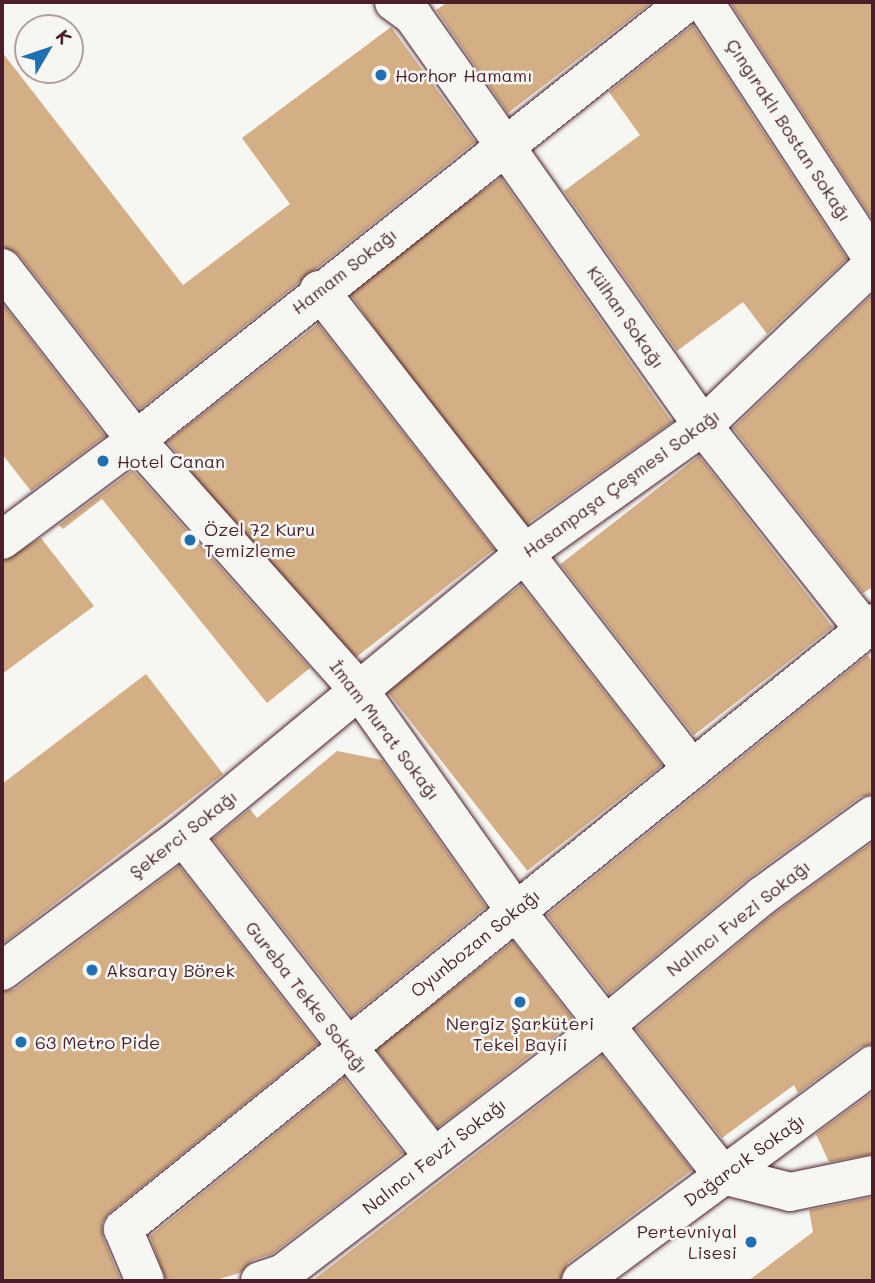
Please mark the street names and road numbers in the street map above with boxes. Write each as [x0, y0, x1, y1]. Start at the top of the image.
street label: Çıngıraklı Bostan Sokağı [722, 35, 856, 225]
street label: Hamam Sokağı [287, 223, 401, 319]
street label: Külhan Sokağı [583, 262, 669, 372]
street label: Hasanpaşa Çeşmesi Sokağı [518, 404, 724, 562]
street label: İmam Murat Sokağı [325, 656, 445, 804]
street label: Şekerci Sokağı [125, 785, 241, 883]
street label: Nalıncı Fvezi Sokağı [662, 855, 814, 981]
street label: Oyunbozan Sokağı [406, 884, 544, 1002]
street label: Gureba Tekke Sokağı [241, 917, 373, 1077]
street label: Nalıncı Fevzi Sokağı [358, 1093, 510, 1219]
street label: Dağarcık Sokağı [680, 1109, 808, 1211]

